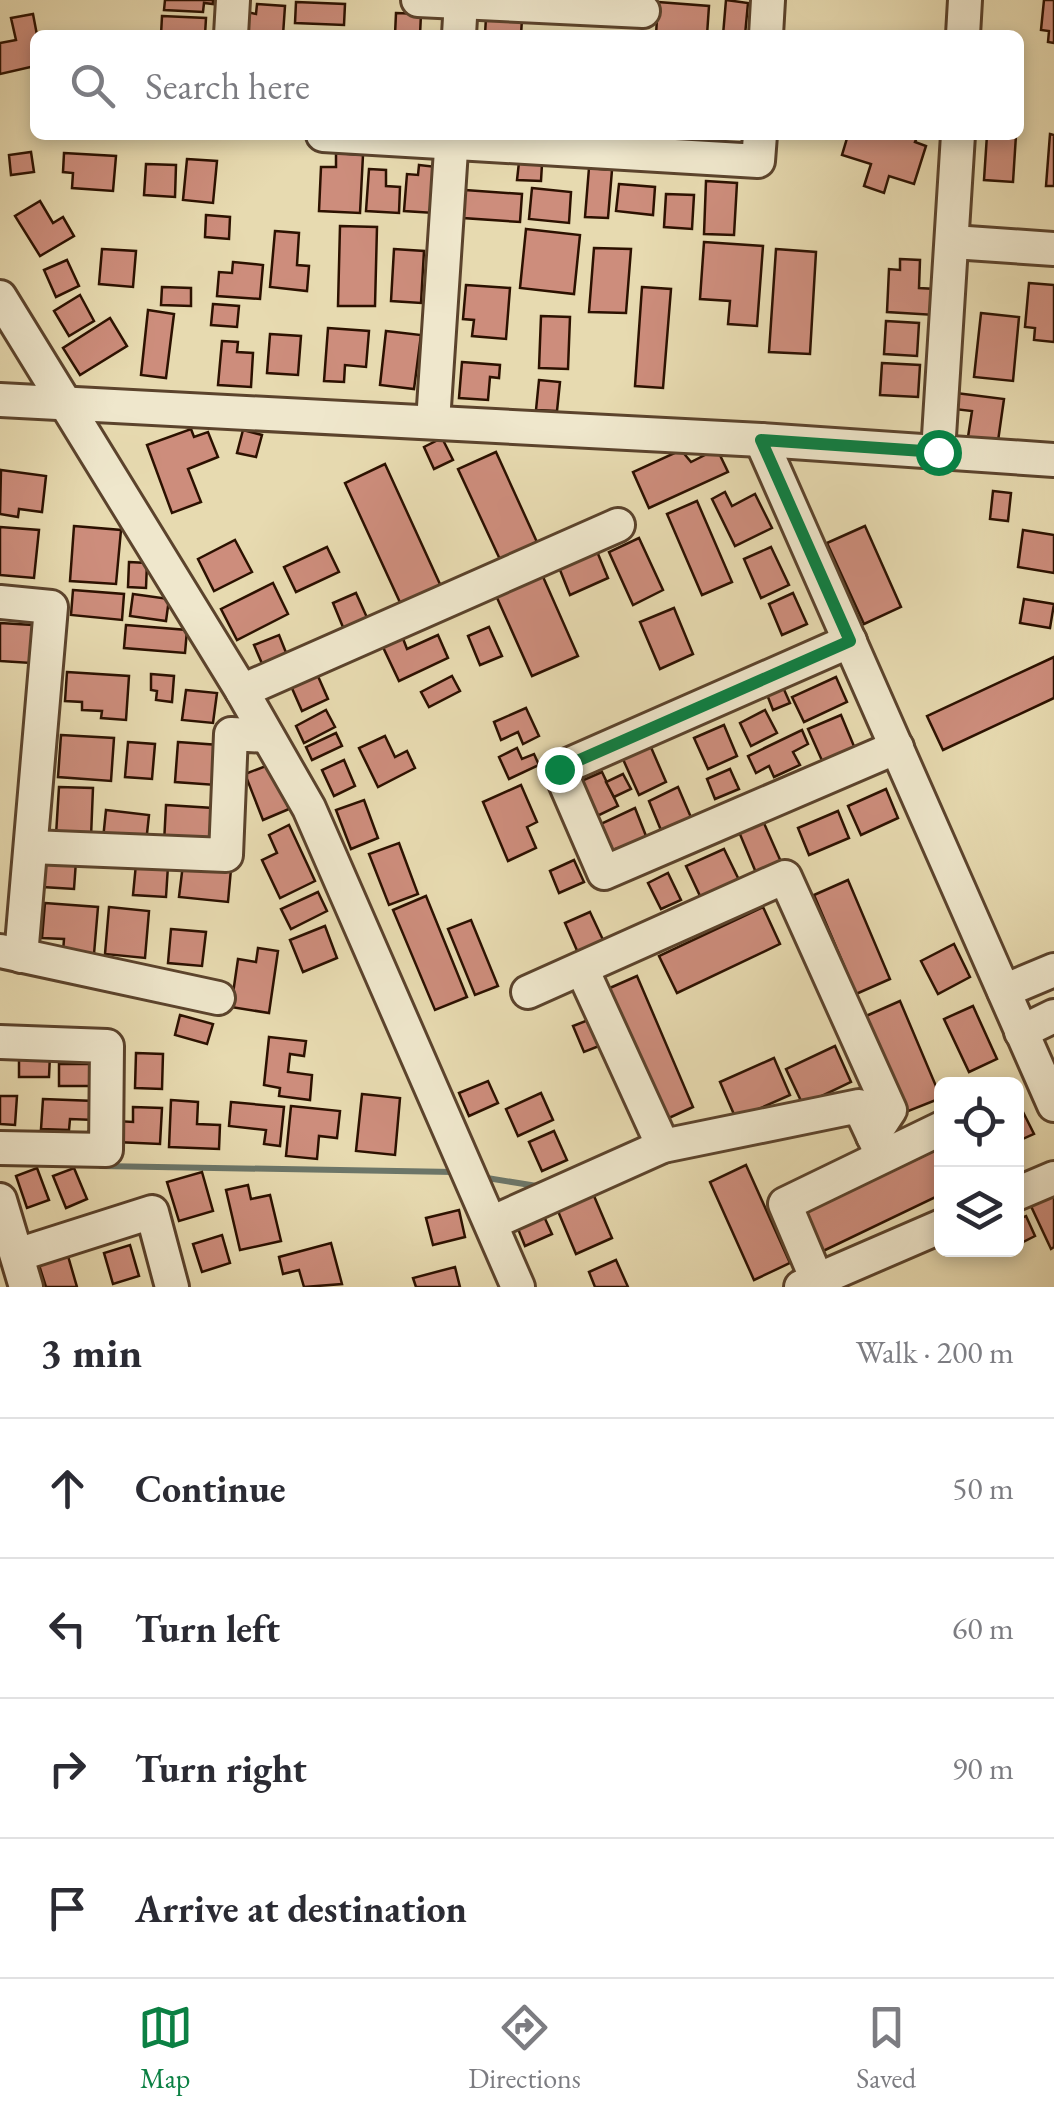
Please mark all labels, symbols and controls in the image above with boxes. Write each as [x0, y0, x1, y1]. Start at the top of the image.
search box [30, 30, 1024, 140]
icon: search [65, 58, 120, 113]
text: Search here [145, 61, 310, 110]
route start [916, 430, 962, 476]
route end [537, 747, 583, 793]
map controls [934, 1077, 1024, 1257]
button: locate [934, 1077, 1024, 1167]
button: layers [934, 1167, 1024, 1257]
text: 3 min [40, 1325, 142, 1380]
text: Walk · 200 m [856, 1331, 1014, 1373]
icon: ahead [40, 1461, 95, 1516]
text: Continue [135, 1464, 286, 1513]
text: 50 m [952, 1467, 1014, 1509]
icon: left [40, 1601, 95, 1656]
text: Turn left [135, 1604, 280, 1653]
text: 60 m [952, 1607, 1014, 1649]
icon: right [40, 1741, 95, 1796]
text: Turn right [135, 1744, 307, 1793]
text: 90 m [952, 1747, 1014, 1789]
icon: arrive [40, 1881, 95, 1936]
text: Arrive at destination [135, 1884, 467, 1933]
tab: Map [138, 2000, 193, 2096]
tab: Directions [468, 2000, 581, 2096]
tab: Saved [856, 2000, 916, 2096]

